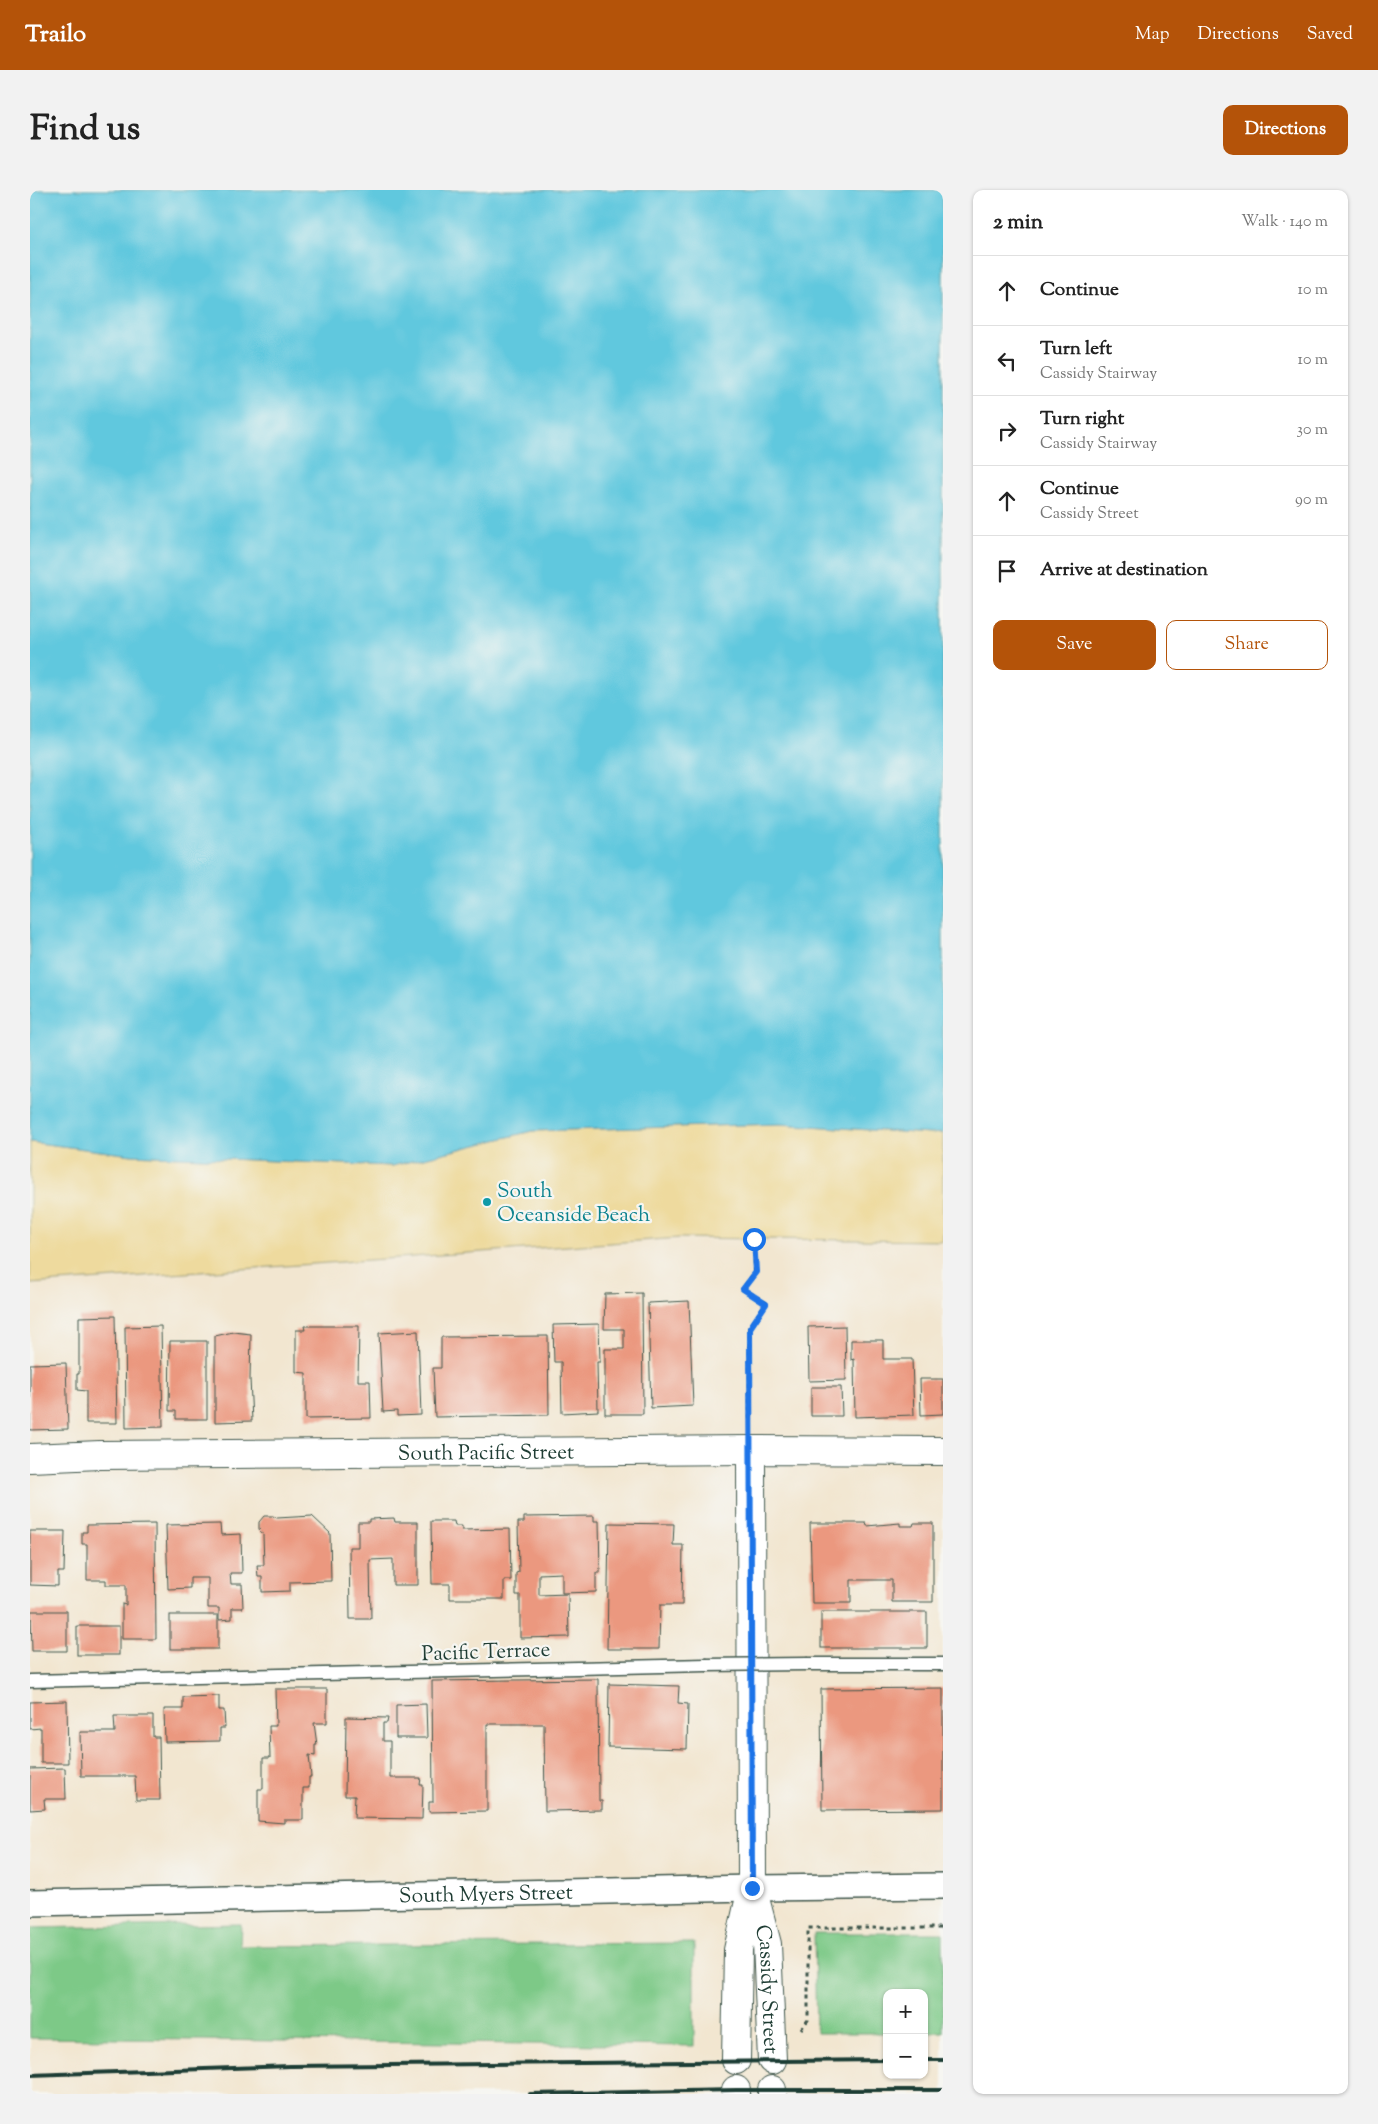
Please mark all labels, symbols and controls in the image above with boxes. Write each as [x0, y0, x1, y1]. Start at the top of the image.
text: Trailo [25, 18, 86, 52]
text: Map [1135, 22, 1170, 48]
text: Directions [1198, 22, 1279, 48]
text: Saved [1307, 22, 1353, 48]
text: Find us [30, 105, 140, 156]
button: Directions [1223, 105, 1348, 155]
text: 2 min [993, 208, 1043, 238]
text: Walk · 140 m [1241, 211, 1328, 234]
icon: ahead [993, 277, 1021, 305]
text: Continue [1040, 277, 1119, 304]
text: 10 m [1298, 279, 1328, 302]
text: Turn left [1040, 336, 1112, 363]
icon: left [993, 347, 1021, 375]
text: 10 m [1298, 349, 1328, 372]
text: Cassidy Stairway [1040, 363, 1157, 386]
text: Turn right [1040, 406, 1124, 433]
icon: right [993, 417, 1021, 445]
text: 30 m [1297, 419, 1328, 442]
text: Cassidy Stairway [1040, 433, 1157, 456]
text: Continue [1040, 476, 1119, 503]
icon: ahead [993, 487, 1021, 515]
text: 90 m [1295, 489, 1328, 512]
text: Cassidy Street [1040, 503, 1139, 526]
icon: arrive [993, 557, 1021, 585]
text: Arrive at destination [1040, 557, 1208, 584]
button: Save [993, 620, 1156, 670]
button: Share [1166, 620, 1328, 670]
place label: South Oceanside Beach [497, 1177, 650, 1231]
marker: South Oceanside Beach [481, 1196, 493, 1208]
route start [743, 1228, 766, 1251]
street label: South Pacific Street [398, 1438, 574, 1470]
street label: Pacific Terrace [421, 1636, 551, 1670]
route end [741, 1877, 764, 1900]
street label: South Myers Street [399, 1879, 573, 1912]
street label: Cassidy Street [746, 1922, 785, 2055]
map controls [883, 1989, 928, 2079]
button: + [883, 1989, 928, 2034]
button: − [883, 2034, 928, 2079]

